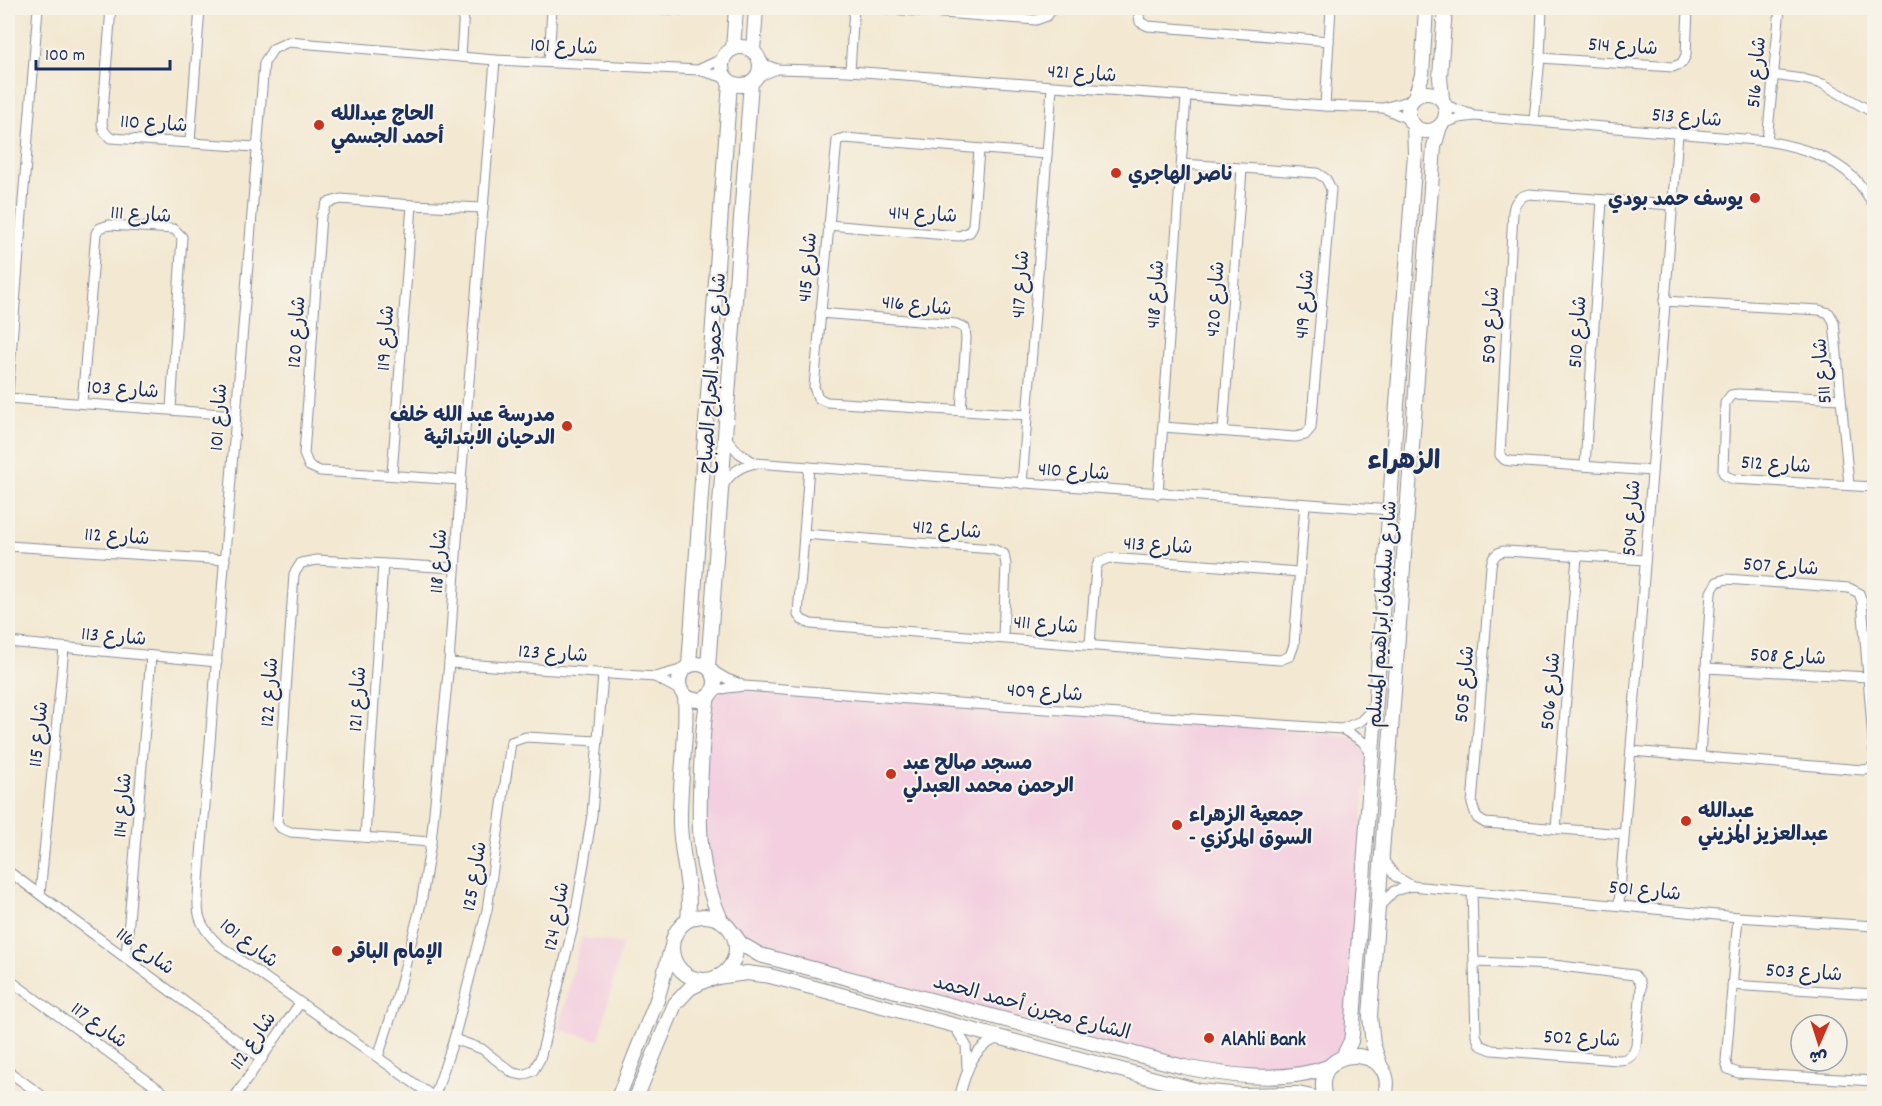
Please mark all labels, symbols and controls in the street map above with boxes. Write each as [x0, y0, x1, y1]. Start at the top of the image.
street label: شارع 101 [529, 32, 598, 64]
street label: شارع 514 [1587, 32, 1659, 64]
scale bar [36, 33, 170, 71]
street label: شارع 516 [1741, 36, 1775, 109]
text: 100 m [45, 44, 85, 69]
street label: شارع 421 [1046, 59, 1117, 91]
place label: الحاج عبدالله أحمد الجسمي [331, 102, 444, 154]
street label: شارع 513 [1650, 102, 1723, 136]
street label: شارع 110 [119, 109, 188, 141]
marker: الحاج عبدالله أحمد الجسمي [312, 118, 326, 132]
place label: ناصر الهاجري [1128, 162, 1234, 190]
marker: ناصر الهاجري [1109, 166, 1123, 180]
place label: يوسف حمد بودي [1608, 187, 1743, 215]
marker: يوسف حمد بودي [1748, 191, 1762, 205]
street label: شارع 111 [109, 200, 172, 232]
street label: شارع 414 [888, 200, 958, 232]
street label: شارع 415 [792, 231, 826, 303]
street label: شارع 417 [1006, 249, 1038, 319]
street label: شارع 418 [1141, 259, 1173, 329]
street label: شارع 420 [1200, 260, 1234, 338]
street label: شارع 419 [1289, 268, 1323, 340]
street label: شارع حمود الجراح الصباح [693, 272, 735, 475]
street label: شارع 509 [1476, 286, 1508, 364]
street label: شارع 416 [880, 289, 953, 325]
street label: شارع 120 [282, 295, 314, 369]
street label: شارع 510 [1563, 295, 1595, 369]
street label: شارع 119 [371, 304, 403, 372]
street label: شارع 511 [1807, 337, 1841, 405]
street label: شارع 103 [86, 375, 160, 407]
street label: شارع 101 [204, 383, 236, 452]
place label: مدرسة عبد الله خلف الدحيان الابتدائية [390, 403, 555, 454]
marker: مدرسة عبد الله خلف الدحيان الابتدائية [560, 419, 574, 433]
district label: الزهراء [1367, 444, 1441, 481]
street label: شارع 512 [1740, 450, 1812, 482]
street label: شارع 410 [1037, 457, 1110, 489]
street label: شارع 504 [1616, 479, 1650, 557]
street label: شارع سليمان ابراهيم المسلم [1362, 500, 1406, 729]
street label: شارع 412 [911, 514, 982, 548]
street label: شارع 112 [83, 522, 150, 554]
street label: شارع 118 [424, 528, 456, 594]
street label: شارع 413 [1122, 531, 1193, 563]
street label: شارع 507 [1742, 551, 1820, 585]
street label: شارع 411 [1012, 609, 1079, 643]
street label: شارع 113 [80, 621, 148, 655]
street label: شارع 123 [517, 639, 589, 671]
street label: شارع 508 [1749, 642, 1827, 674]
street label: شارع 505 [1449, 645, 1483, 724]
street label: شارع 506 [1535, 651, 1569, 731]
street label: شارع 122 [255, 656, 287, 728]
street label: شارع 121 [343, 666, 375, 733]
street label: شارع 409 [1006, 677, 1084, 711]
street label: شارع 115 [23, 700, 57, 769]
place label: مسجد صالح عبد الرحمن محمد العبدلي [903, 751, 1074, 803]
marker: مسجد صالح عبد الرحمن محمد العبدلي [884, 767, 898, 781]
street label: شارع 114 [107, 772, 141, 839]
place label: عبدالله عبدالعزيز المزيني [1698, 799, 1828, 851]
place label: جمعية الزهراء - السوق المركزي [1189, 803, 1312, 854]
marker: عبدالله عبدالعزيز المزيني [1679, 814, 1693, 828]
marker: جمعية الزهراء - السوق المركزي [1170, 818, 1184, 832]
street label: شارع 125 [456, 839, 496, 914]
street label: شارع 501 [1607, 874, 1682, 910]
street label: شارع 124 [538, 880, 578, 953]
street label: شارع 101 [213, 913, 283, 976]
street label: شارع 116 [109, 922, 179, 983]
place label: الإمام الباقر [347, 940, 442, 968]
marker: الإمام الباقر [330, 944, 344, 958]
street label: شارع 503 [1764, 957, 1843, 991]
street label: الشارع مجرن أحمد الحمد [929, 969, 1133, 1049]
street label: شارع 117 [64, 996, 132, 1057]
street label: شارع 112 [224, 1007, 285, 1077]
north arrow [1789, 1013, 1849, 1073]
street label: شارع 502 [1543, 1024, 1621, 1056]
place label: AlAhli Bank [1221, 1027, 1306, 1055]
marker: AlAhli Bank [1202, 1031, 1216, 1045]
text: ش [1809, 1044, 1828, 1067]

